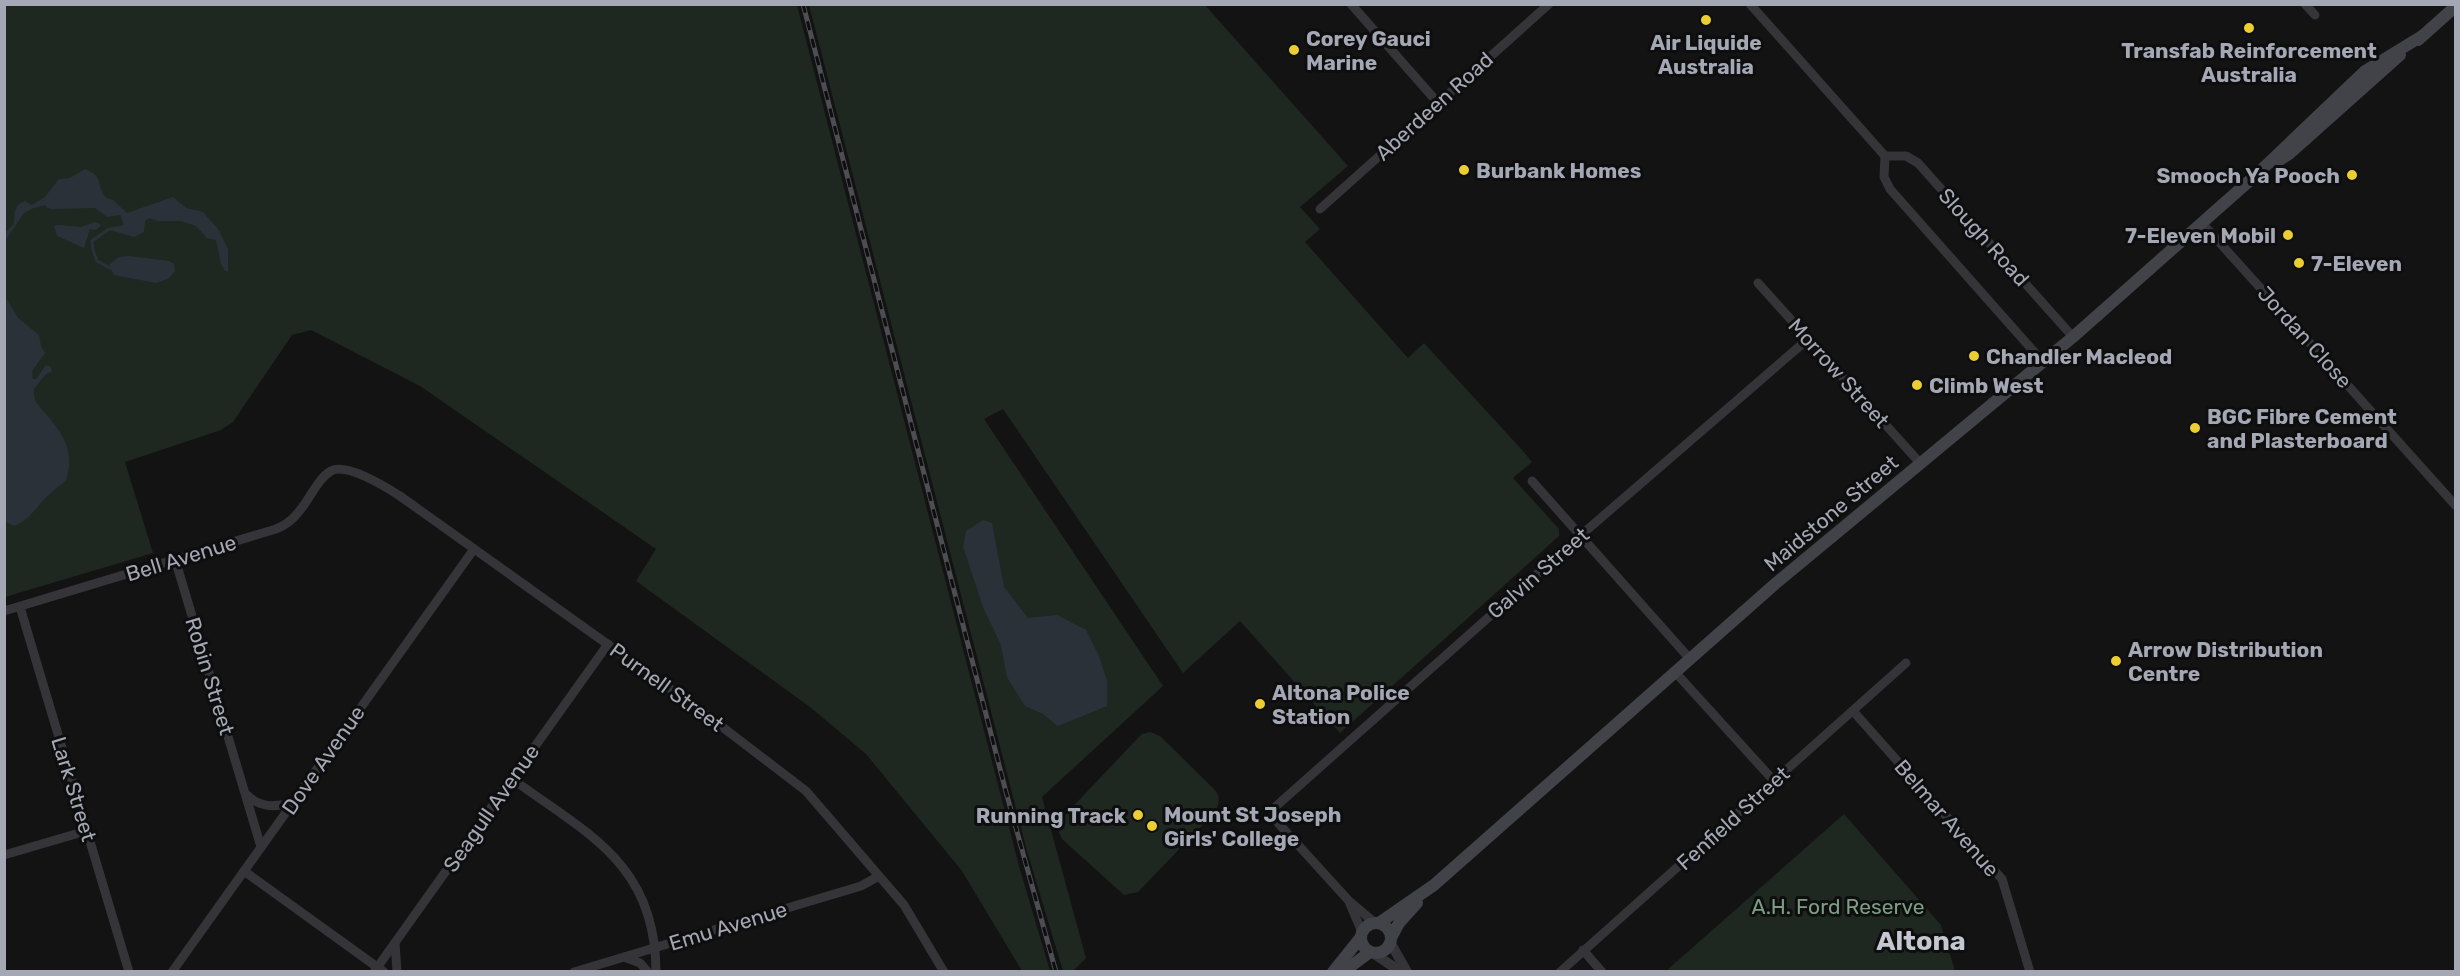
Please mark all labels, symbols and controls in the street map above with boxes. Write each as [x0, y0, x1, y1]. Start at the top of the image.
marker: Air Liquide Australia [1699, 13, 1713, 27]
marker: Transfab Reinforcement Australia [2242, 21, 2256, 35]
place label: Corey Gauci Marine [1306, 26, 1431, 75]
place label: Air Liquide Australia [1650, 30, 1762, 79]
place label: Transfab Reinforcement Australia [2121, 38, 2377, 87]
marker: Corey Gauci Marine [1287, 43, 1301, 57]
street label: Aberdeen Road [1370, 47, 1498, 165]
place label: Burbank Homes [1476, 158, 1641, 183]
marker: Burbank Homes [1457, 163, 1471, 177]
place label: Smooch Ya Pooch [2156, 163, 2340, 188]
marker: Smooch Ya Pooch [2345, 168, 2359, 182]
street label: Slough Road [1934, 183, 2034, 291]
place label: 7-Eleven Mobil [2125, 223, 2276, 248]
marker: 7-Eleven Mobil [2281, 228, 2295, 242]
place label: 7-Eleven [2311, 251, 2402, 276]
marker: 7-Eleven [2292, 256, 2306, 270]
street label: Jordan Close [2253, 281, 2357, 393]
street label: Morrow Street [1783, 313, 1895, 433]
place label: Chandler Macleod [1986, 344, 2172, 369]
marker: Chandler Macleod [1967, 349, 1981, 363]
place label: Climb West [1929, 373, 2044, 398]
marker: Climb West [1910, 378, 1924, 392]
place label: BGC Fibre Cement and Plasterboard [2207, 404, 2397, 453]
marker: BGC Fibre Cement and Plasterboard [2188, 421, 2202, 435]
street label: Maidstone Street [1759, 450, 1903, 576]
street label: Galvin Street [1482, 522, 1594, 624]
street label: Bell Avenue [123, 529, 239, 587]
street label: Robin Street [180, 614, 240, 738]
street label: Purnell Street [605, 637, 729, 737]
place label: Arrow Distribution Centre [2128, 637, 2323, 686]
marker: Arrow Distribution Centre [2109, 654, 2123, 668]
place label: Altona Police Station [1272, 680, 1410, 729]
marker: Altona Police Station [1253, 697, 1267, 711]
street label: Dove Avenue [276, 701, 370, 819]
street label: Lark Street [46, 734, 102, 844]
street label: Seagull Avenue [438, 739, 544, 877]
street label: Belmar Avenue [1889, 754, 2005, 882]
street label: Fenfield Street [1671, 761, 1795, 875]
place label: Mount St Joseph Girls' College [1164, 802, 1341, 851]
place label: Running Track [976, 803, 1127, 828]
marker: Running Track [1131, 808, 1145, 822]
marker: Mount St Joseph Girls' College [1145, 819, 1159, 833]
park label: A.H. Ford Reserve [1752, 894, 1924, 919]
street label: Emu Avenue [666, 896, 790, 956]
district label: Altona [1876, 925, 1966, 957]

